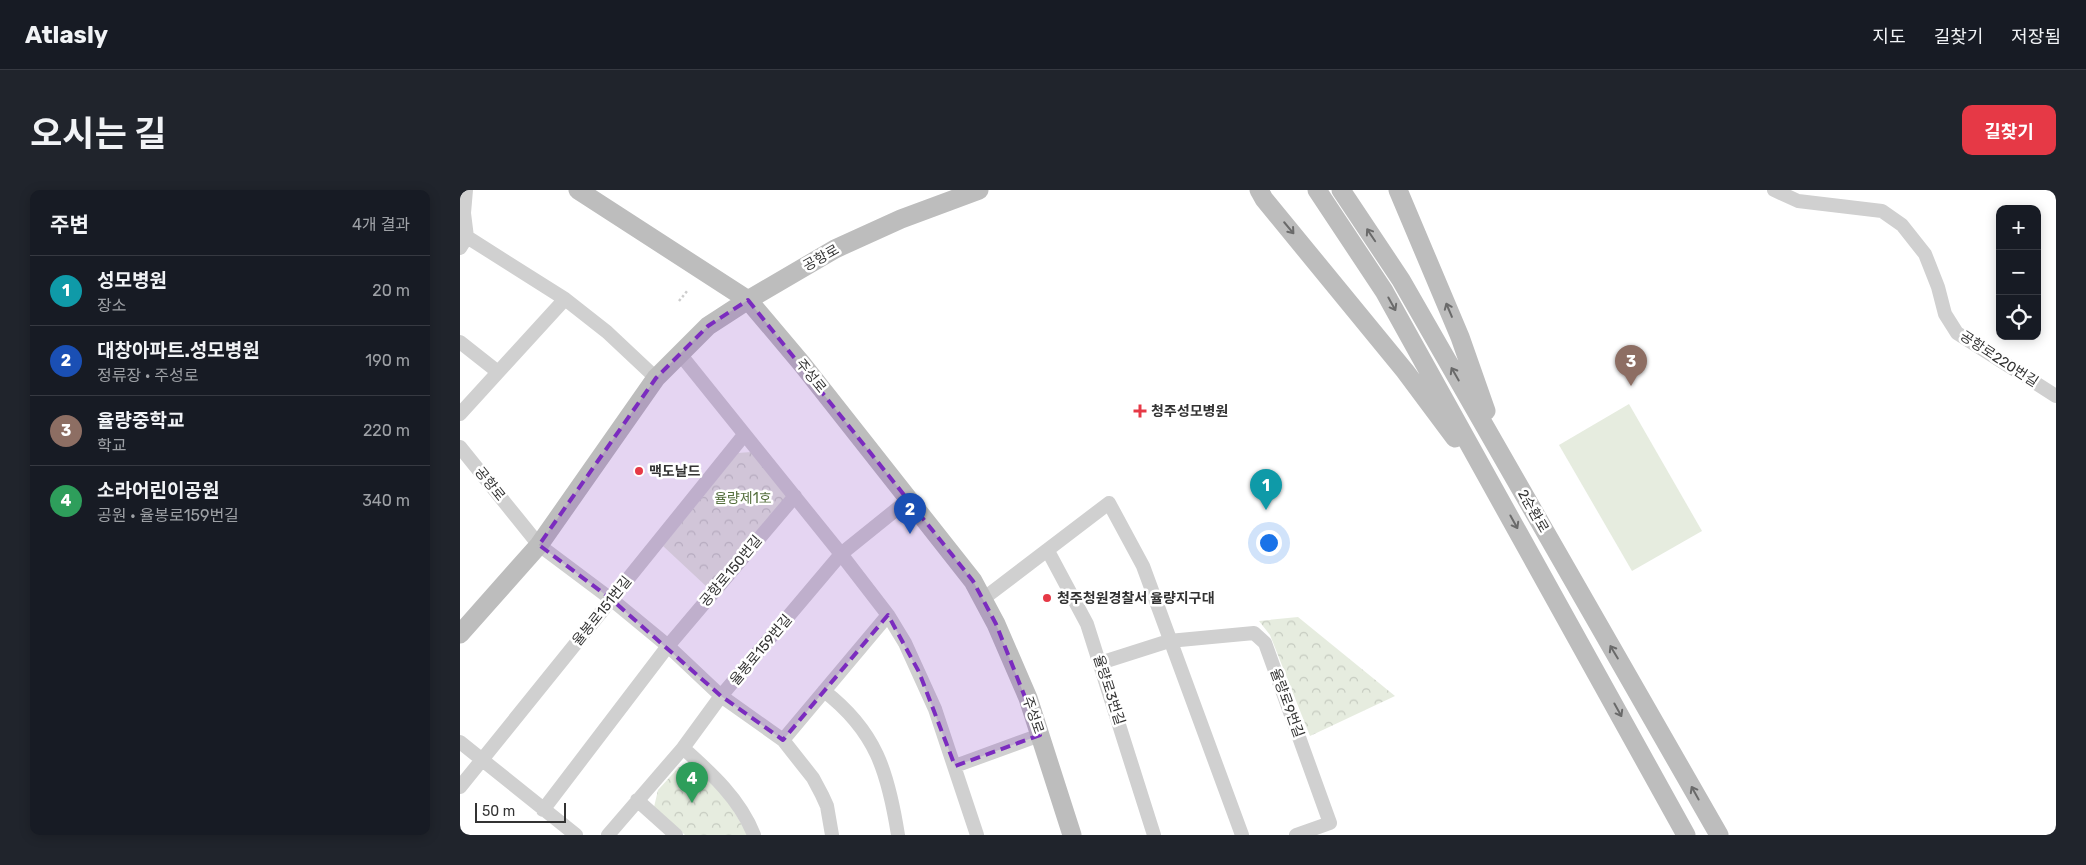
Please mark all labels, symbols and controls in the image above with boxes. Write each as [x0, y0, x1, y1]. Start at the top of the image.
text: Atlasly [25, 21, 108, 49]
text: 지도 [1873, 26, 1906, 48]
text: 길찾기 [1934, 26, 1983, 48]
text: 저장됨 [2011, 26, 2061, 48]
button: 길찾기 [1962, 105, 2056, 155]
text: 오시는 길 [30, 113, 166, 155]
map controls [1996, 205, 2041, 340]
button: + [1996, 205, 2041, 250]
text: 주변 [50, 212, 89, 237]
text: 4개 결과 [352, 215, 410, 234]
one-way arrow [1283, 222, 1295, 235]
one-way arrow [1366, 228, 1376, 242]
street label: 공항로 [800, 241, 842, 275]
button: − [1996, 250, 2041, 295]
text: 성모병원 [97, 269, 167, 292]
text: 1 [62, 281, 70, 300]
text: 20 m [372, 281, 410, 300]
button: locate [1996, 295, 2041, 340]
text: 장소 [97, 296, 126, 315]
one-way arrow [1387, 297, 1397, 311]
one-way arrow [1444, 303, 1453, 318]
street label: 공항로220번길 [1957, 327, 2041, 391]
text: 대창아파트.성모병원 [97, 339, 260, 362]
pin: 3 [1615, 345, 1647, 386]
text: 2 [61, 351, 71, 370]
text: 190 m [365, 351, 410, 370]
street label: 주성로 [792, 356, 830, 396]
text: 정류장 · 주성로 [97, 366, 198, 385]
one-way arrow [1449, 368, 1459, 382]
place label: 청주성모병원 [1151, 403, 1228, 420]
marker: 청주성모병원 [1133, 404, 1147, 418]
text: 율량중학교 [97, 409, 184, 432]
text: 3 [61, 421, 71, 440]
text: 220 m [363, 421, 410, 440]
text: 학교 [97, 436, 126, 455]
place label: 맥도날드 [649, 463, 701, 480]
street label: 공항로 [471, 464, 509, 504]
marker: 맥도날드 [633, 465, 645, 477]
pin: 1 [1250, 469, 1282, 510]
text: 소라어린이공원 [97, 479, 219, 502]
street label: 2순환로 [1514, 486, 1552, 536]
park label: 율량제1호 [714, 490, 772, 507]
text: 4 [61, 491, 71, 510]
text: 340 m [362, 491, 410, 510]
pin: 2 [894, 493, 926, 534]
text: 공원 · 율봉로159번길 [97, 506, 239, 525]
one-way arrow [1509, 515, 1519, 529]
your location [1256, 530, 1282, 556]
street label: 공항로150번길 [696, 532, 766, 610]
street label: 율봉로151번길 [569, 573, 635, 649]
place label: 청주청원경찰서 율량지구대 [1057, 590, 1215, 607]
marker: 청주청원경찰서 율량지구대 [1041, 592, 1053, 604]
street label: 율봉로159번길 [727, 611, 795, 689]
one-way arrow [1609, 645, 1619, 659]
street label: 율량로3번길 [1090, 653, 1128, 727]
street label: 율량로9번길 [1267, 666, 1307, 740]
street label: 주성로 [1019, 694, 1047, 736]
one-way arrow [1613, 703, 1623, 718]
pin: 4 [676, 762, 708, 803]
one-way arrow [1690, 786, 1700, 800]
scale bar [475, 800, 566, 823]
text: 50 m [482, 803, 515, 820]

